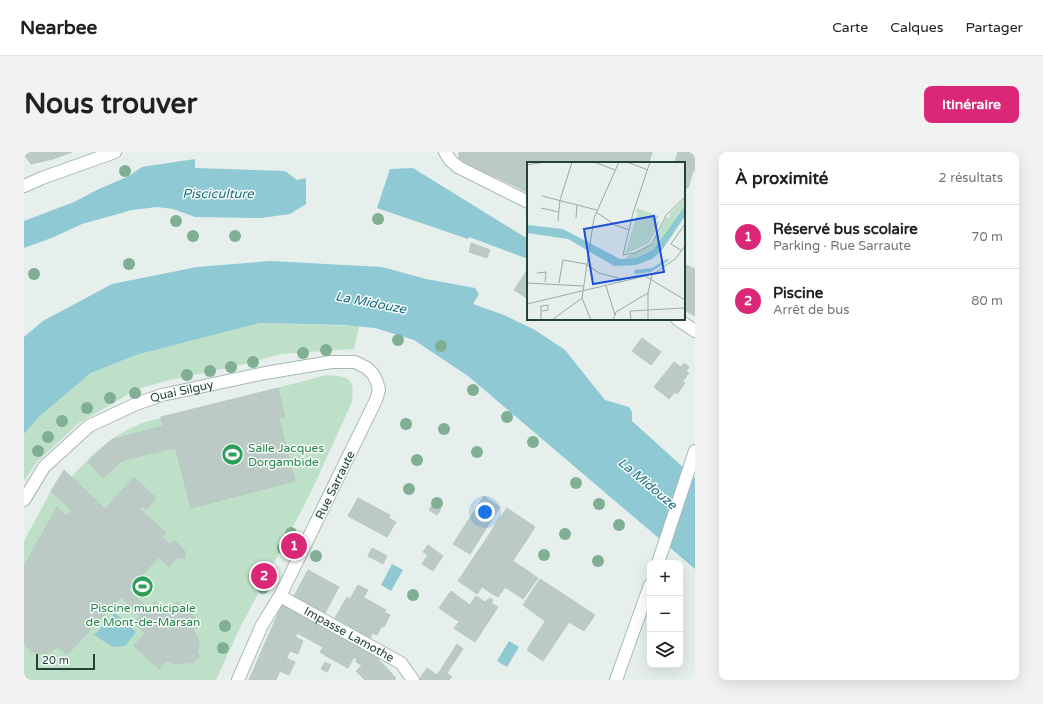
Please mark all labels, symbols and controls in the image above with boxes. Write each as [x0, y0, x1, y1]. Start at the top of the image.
text: Nearbee [20, 17, 97, 39]
text: Carte [832, 19, 868, 36]
text: Calques [890, 19, 943, 36]
text: Partager [965, 19, 1023, 36]
button: Itinéraire [924, 86, 1019, 123]
text: Nous trouver [24, 87, 197, 121]
inset map [527, 162, 685, 320]
text: À proximité [735, 168, 828, 189]
text: 2 résultats [939, 170, 1003, 186]
water label: Pisciculture [182, 186, 254, 202]
text: Réservé bus scolaire [773, 220, 918, 238]
text: 1 [744, 229, 752, 245]
text: 70 m [971, 229, 1003, 245]
text: Parking · Rue Sarraute [773, 238, 911, 254]
text: Piscine [773, 284, 823, 302]
water label: La Midouze [334, 288, 408, 318]
text: 2 [744, 293, 752, 309]
text: 80 m [971, 293, 1003, 309]
text: Arrêt de bus [773, 302, 849, 318]
street label: Quai Silguy [148, 377, 215, 406]
place label: Salle Jacques Dorgambide [248, 441, 324, 469]
sports icon: Salle Jacques Dorgambide [220, 442, 246, 468]
street label: Rue Sarraute [312, 448, 358, 521]
water label: La Midouze [615, 455, 680, 513]
your location [475, 502, 495, 522]
pin: 1 [281, 531, 307, 561]
map controls [647, 560, 683, 668]
button: + [647, 560, 683, 596]
pin: 2 [251, 561, 277, 591]
sports icon: Piscine municipale de Mont-de-Marsan [130, 574, 156, 600]
button: − [647, 596, 683, 632]
place label: Piscine municipale de Mont-de-Marsan [86, 601, 200, 629]
street label: Impasse Lamothe [302, 604, 397, 665]
button: layers [647, 632, 683, 668]
scale bar [36, 652, 95, 671]
text: 20 m [42, 654, 69, 667]

